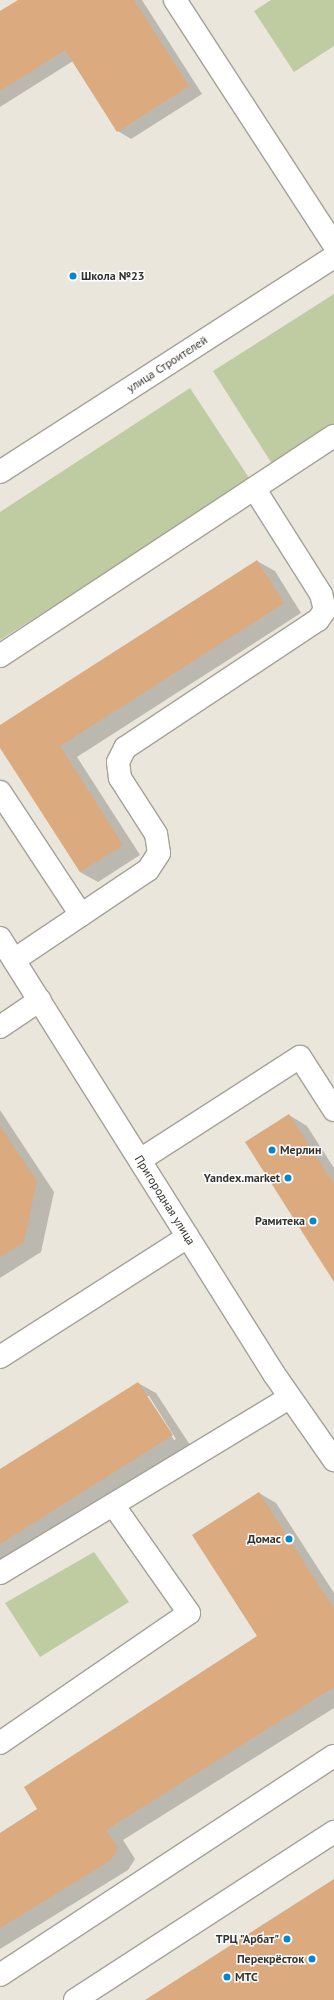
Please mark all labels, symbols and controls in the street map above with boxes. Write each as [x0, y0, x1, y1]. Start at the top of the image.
place label: Школа №23 [81, 269, 145, 283]
marker: Школа №23 [68, 271, 78, 281]
street label: улица Строителей [124, 333, 210, 395]
place label: Мерлин [280, 1143, 321, 1157]
marker: Мерлин [267, 1145, 277, 1155]
street label: Пригородная улица [132, 1153, 198, 1247]
place label: Yandex.market [204, 1171, 280, 1185]
marker: Yandex.market [283, 1173, 293, 1183]
place label: Рамитека [255, 1214, 305, 1228]
marker: Рамитека [308, 1216, 318, 1226]
place label: Домас [247, 1532, 281, 1546]
marker: Домас [284, 1534, 294, 1544]
place label: ТРЦ "Арбат" [215, 1932, 279, 1946]
marker: ТРЦ "Арбат" [282, 1934, 292, 1944]
place label: Перекрёсток [237, 1952, 304, 1966]
marker: Перекрёсток [307, 1954, 317, 1964]
place label: МТС [235, 1970, 258, 1984]
marker: МТС [222, 1972, 232, 1982]

